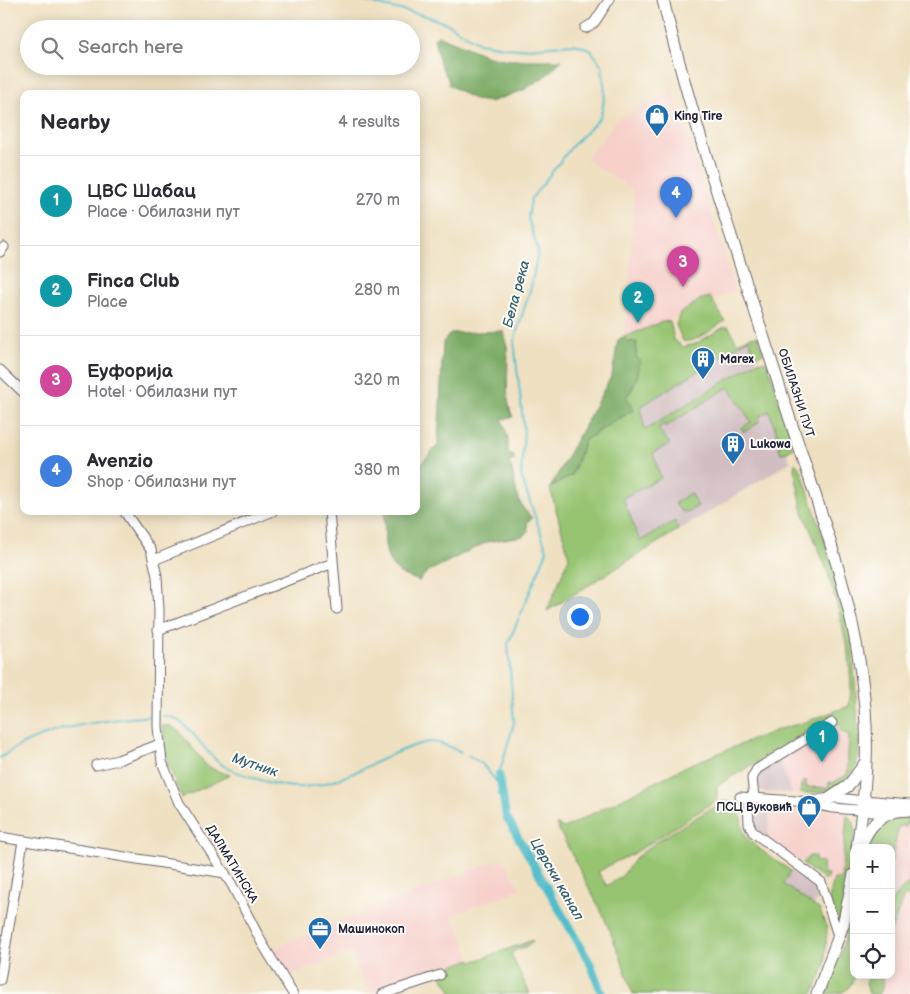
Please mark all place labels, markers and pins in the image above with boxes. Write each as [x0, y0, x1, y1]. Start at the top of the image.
shop icon: King Tire [644, 103, 670, 137]
place label: King Tire [674, 109, 722, 124]
pin: 4 [660, 177, 692, 218]
pin: 3 [667, 246, 699, 287]
pin: 2 [622, 282, 654, 323]
building icon: Marex [690, 346, 716, 380]
place label: Marex [720, 352, 755, 367]
building icon: Lukowa [720, 431, 746, 465]
place label: Lukowa [750, 437, 791, 452]
pin: 1 [806, 721, 838, 762]
shop icon: ПСЦ Вуковић [796, 794, 822, 828]
place label: ПСЦ Вуковић [716, 800, 792, 815]
office icon: Машинокоп [307, 916, 333, 950]
place label: Машинокоп [338, 922, 405, 937]

